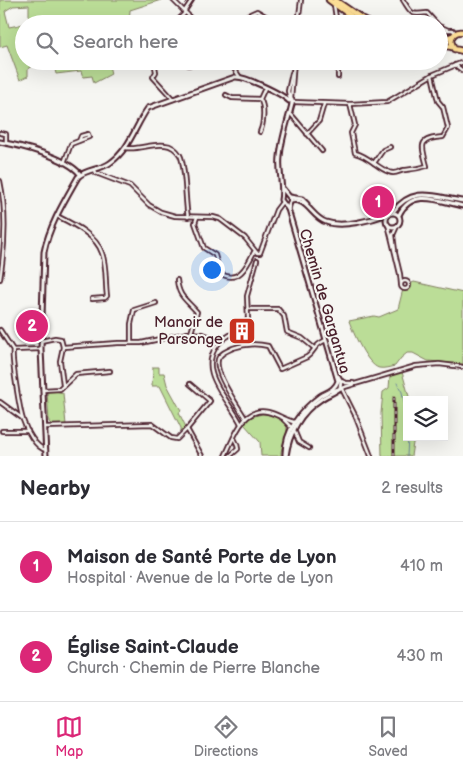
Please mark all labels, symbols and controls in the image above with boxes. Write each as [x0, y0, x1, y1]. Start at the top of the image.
search box [15, 15, 448, 70]
icon: search [33, 29, 61, 57]
text: Search here [73, 31, 178, 54]
pin: 1 [362, 183, 394, 221]
street label: Chemin de Gargantua [295, 227, 354, 376]
your location [199, 257, 225, 283]
pin: 2 [16, 307, 48, 345]
place label: Manoir de Parsonge [154, 313, 223, 349]
building icon: Manoir de Parsonge [227, 316, 257, 346]
map controls [403, 396, 448, 441]
button: layers [403, 396, 448, 441]
text: Nearby [20, 476, 90, 501]
text: 2 results [381, 479, 443, 498]
text: Maison de Santé Porte de Lyon [67, 546, 337, 569]
text: 1 [33, 557, 39, 576]
text: 410 m [400, 557, 443, 576]
text: Hospital · Avenue de la Porte de Lyon [67, 569, 333, 588]
text: Église Saint-Claude [67, 636, 239, 659]
text: 2 [31, 647, 41, 666]
text: 430 m [396, 647, 443, 666]
text: Church · Chemin de Pierre Blanche [67, 659, 320, 678]
tab: Map [55, 713, 83, 760]
tab: Directions [194, 713, 258, 760]
tab: Saved [368, 713, 408, 760]

